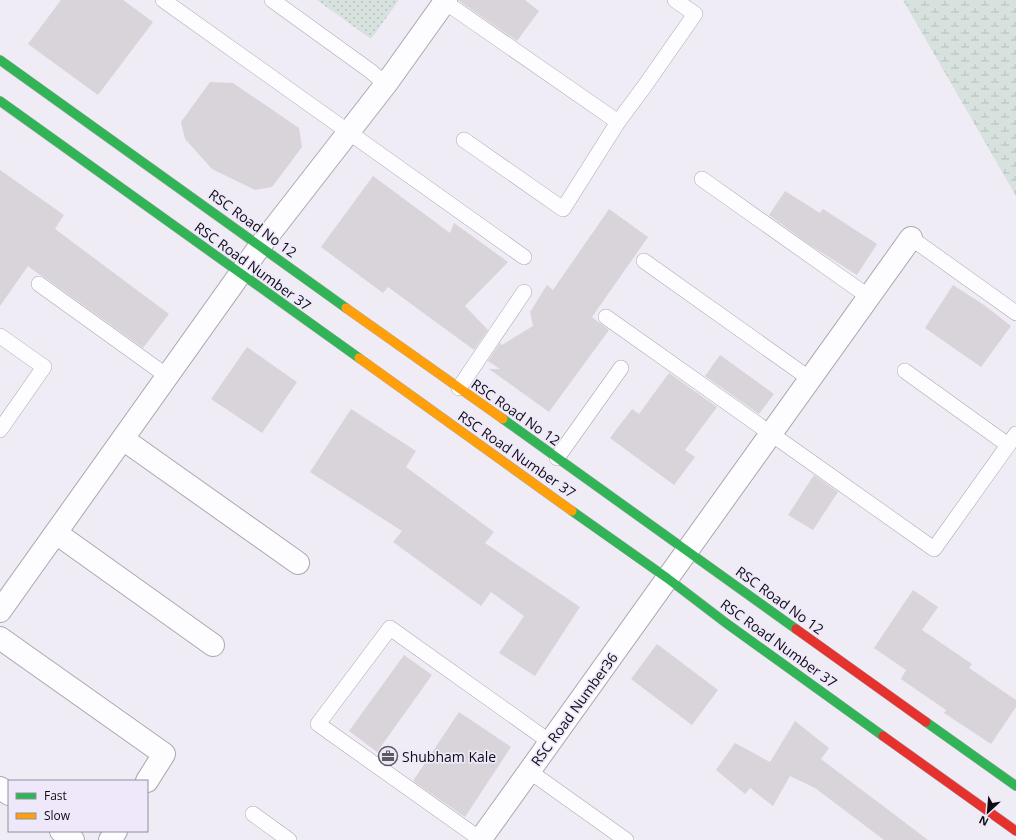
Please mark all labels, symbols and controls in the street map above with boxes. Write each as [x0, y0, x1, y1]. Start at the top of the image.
street label: RSC Road No 12 [205, 185, 301, 261]
street label: RSC Road Number 37 [191, 217, 315, 315]
street label: RSC Road No 12 [468, 374, 564, 450]
street label: RSC Road Number 37 [454, 406, 580, 502]
street label: RSC Road No 12 [732, 562, 828, 638]
street label: RSC Road Number 37 [717, 594, 841, 692]
street label: RSC Road Number36 [526, 648, 622, 770]
office icon: Shubham Kale [377, 745, 399, 767]
place label: Shubham Kale [402, 747, 496, 766]
legend [8, 780, 148, 832]
text: Fast [44, 787, 67, 804]
north arrow [968, 792, 1008, 832]
text: Slow [44, 807, 71, 824]
text: N [976, 813, 991, 830]

